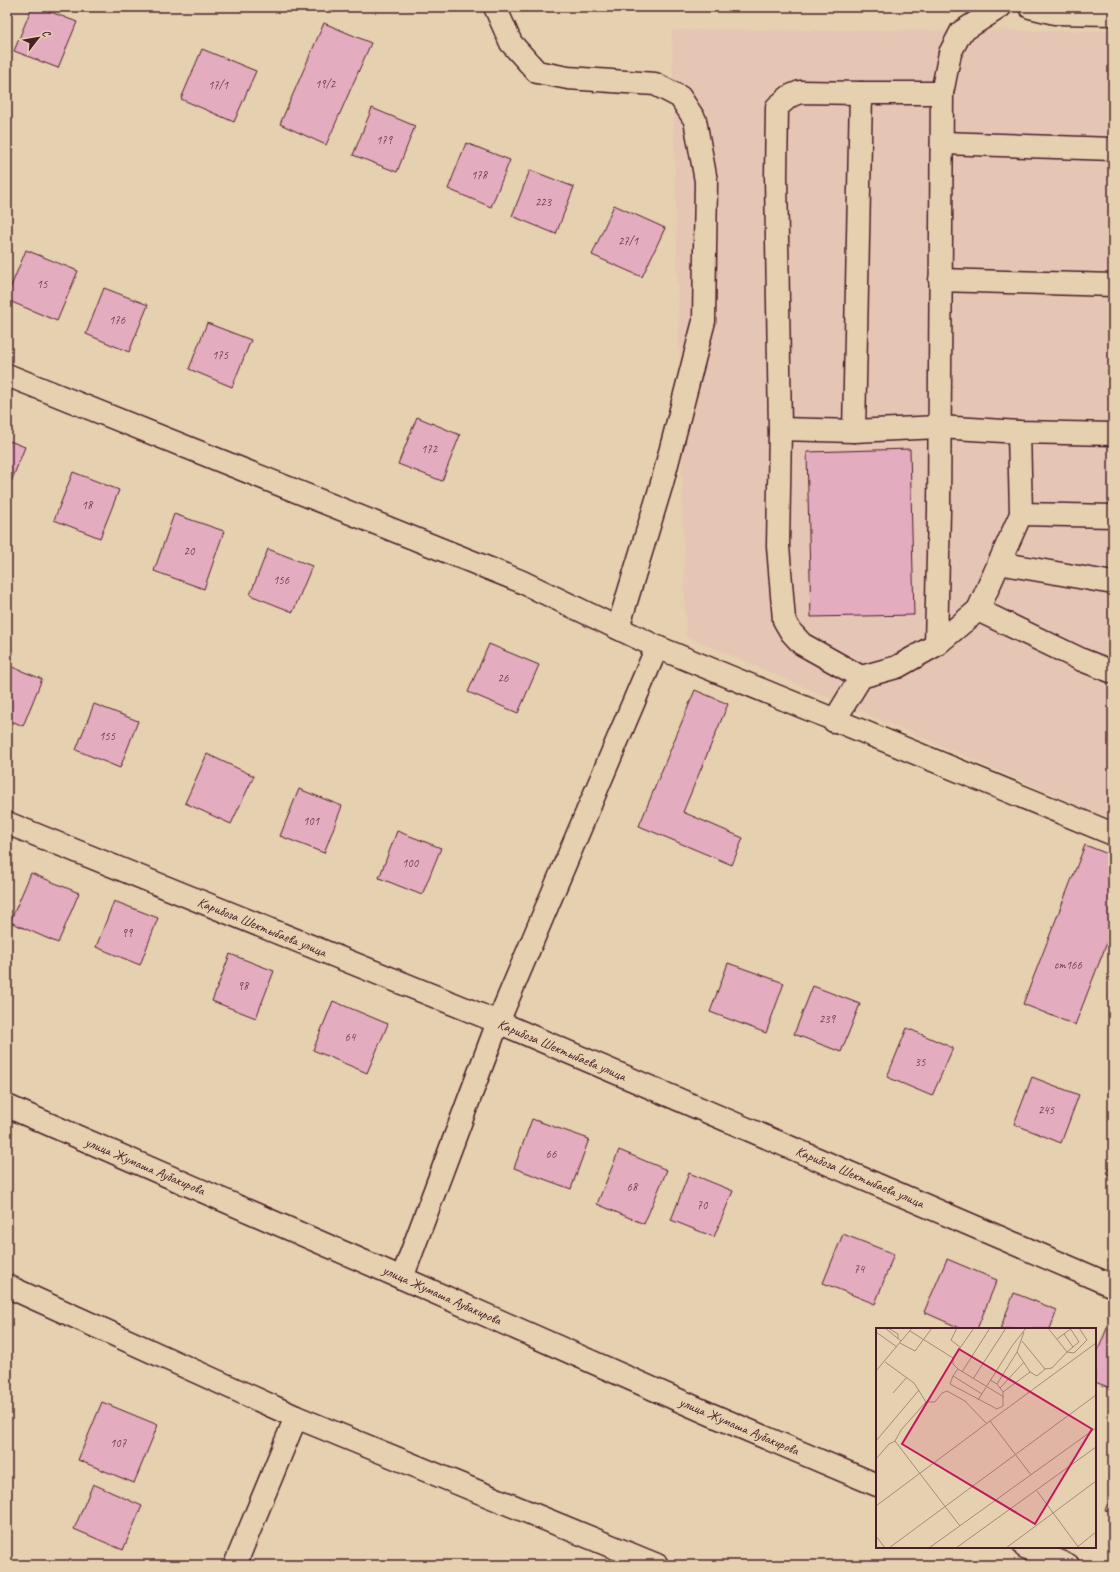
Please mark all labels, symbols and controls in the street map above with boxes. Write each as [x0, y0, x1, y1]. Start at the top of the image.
north arrow [18, 18, 58, 58]
text: С [39, 27, 55, 40]
house number: 19/2 [315, 76, 337, 92]
house number: 17/1 [208, 77, 229, 93]
house number: 179 [376, 132, 394, 148]
house number: 178 [471, 167, 489, 183]
house number: 223 [535, 194, 553, 210]
house number: 27/1 [618, 233, 639, 249]
house number: 15 [37, 276, 48, 292]
house number: 176 [109, 312, 126, 328]
house number: 175 [212, 347, 229, 363]
house number: 172 [421, 441, 439, 457]
house number: 18 [82, 497, 94, 513]
house number: 20 [184, 543, 196, 559]
house number: 156 [273, 572, 290, 588]
house number: 26 [498, 670, 509, 686]
house number: 155 [99, 728, 116, 744]
house number: 101 [303, 813, 320, 829]
house number: 100 [402, 855, 420, 871]
street label: Карибоза Шектыбаева улица [195, 893, 330, 961]
house number: 99 [122, 925, 134, 941]
house number: ст166 [1054, 957, 1082, 973]
house number: 98 [238, 978, 250, 994]
house number: 239 [819, 1011, 837, 1027]
street label: Карибоза Шектыбаева улица [495, 1015, 630, 1085]
house number: 64 [345, 1029, 357, 1045]
house number: 35 [915, 1054, 926, 1070]
house number: 245 [1038, 1102, 1055, 1118]
street label: улица Жумаша Аубакирова [82, 1133, 208, 1199]
street label: Карибоза Шектыбаева улица [793, 1142, 928, 1212]
house number: 66 [546, 1146, 557, 1162]
house number: 68 [627, 1179, 639, 1195]
house number: 70 [697, 1197, 709, 1213]
street label: улица Жумаша Аубакирова [379, 1261, 505, 1329]
house number: 74 [854, 1261, 866, 1277]
inset map [876, 1328, 1096, 1548]
street label: улица Жумаша Аубакирова [676, 1393, 802, 1459]
house number: 107 [110, 1435, 127, 1451]

